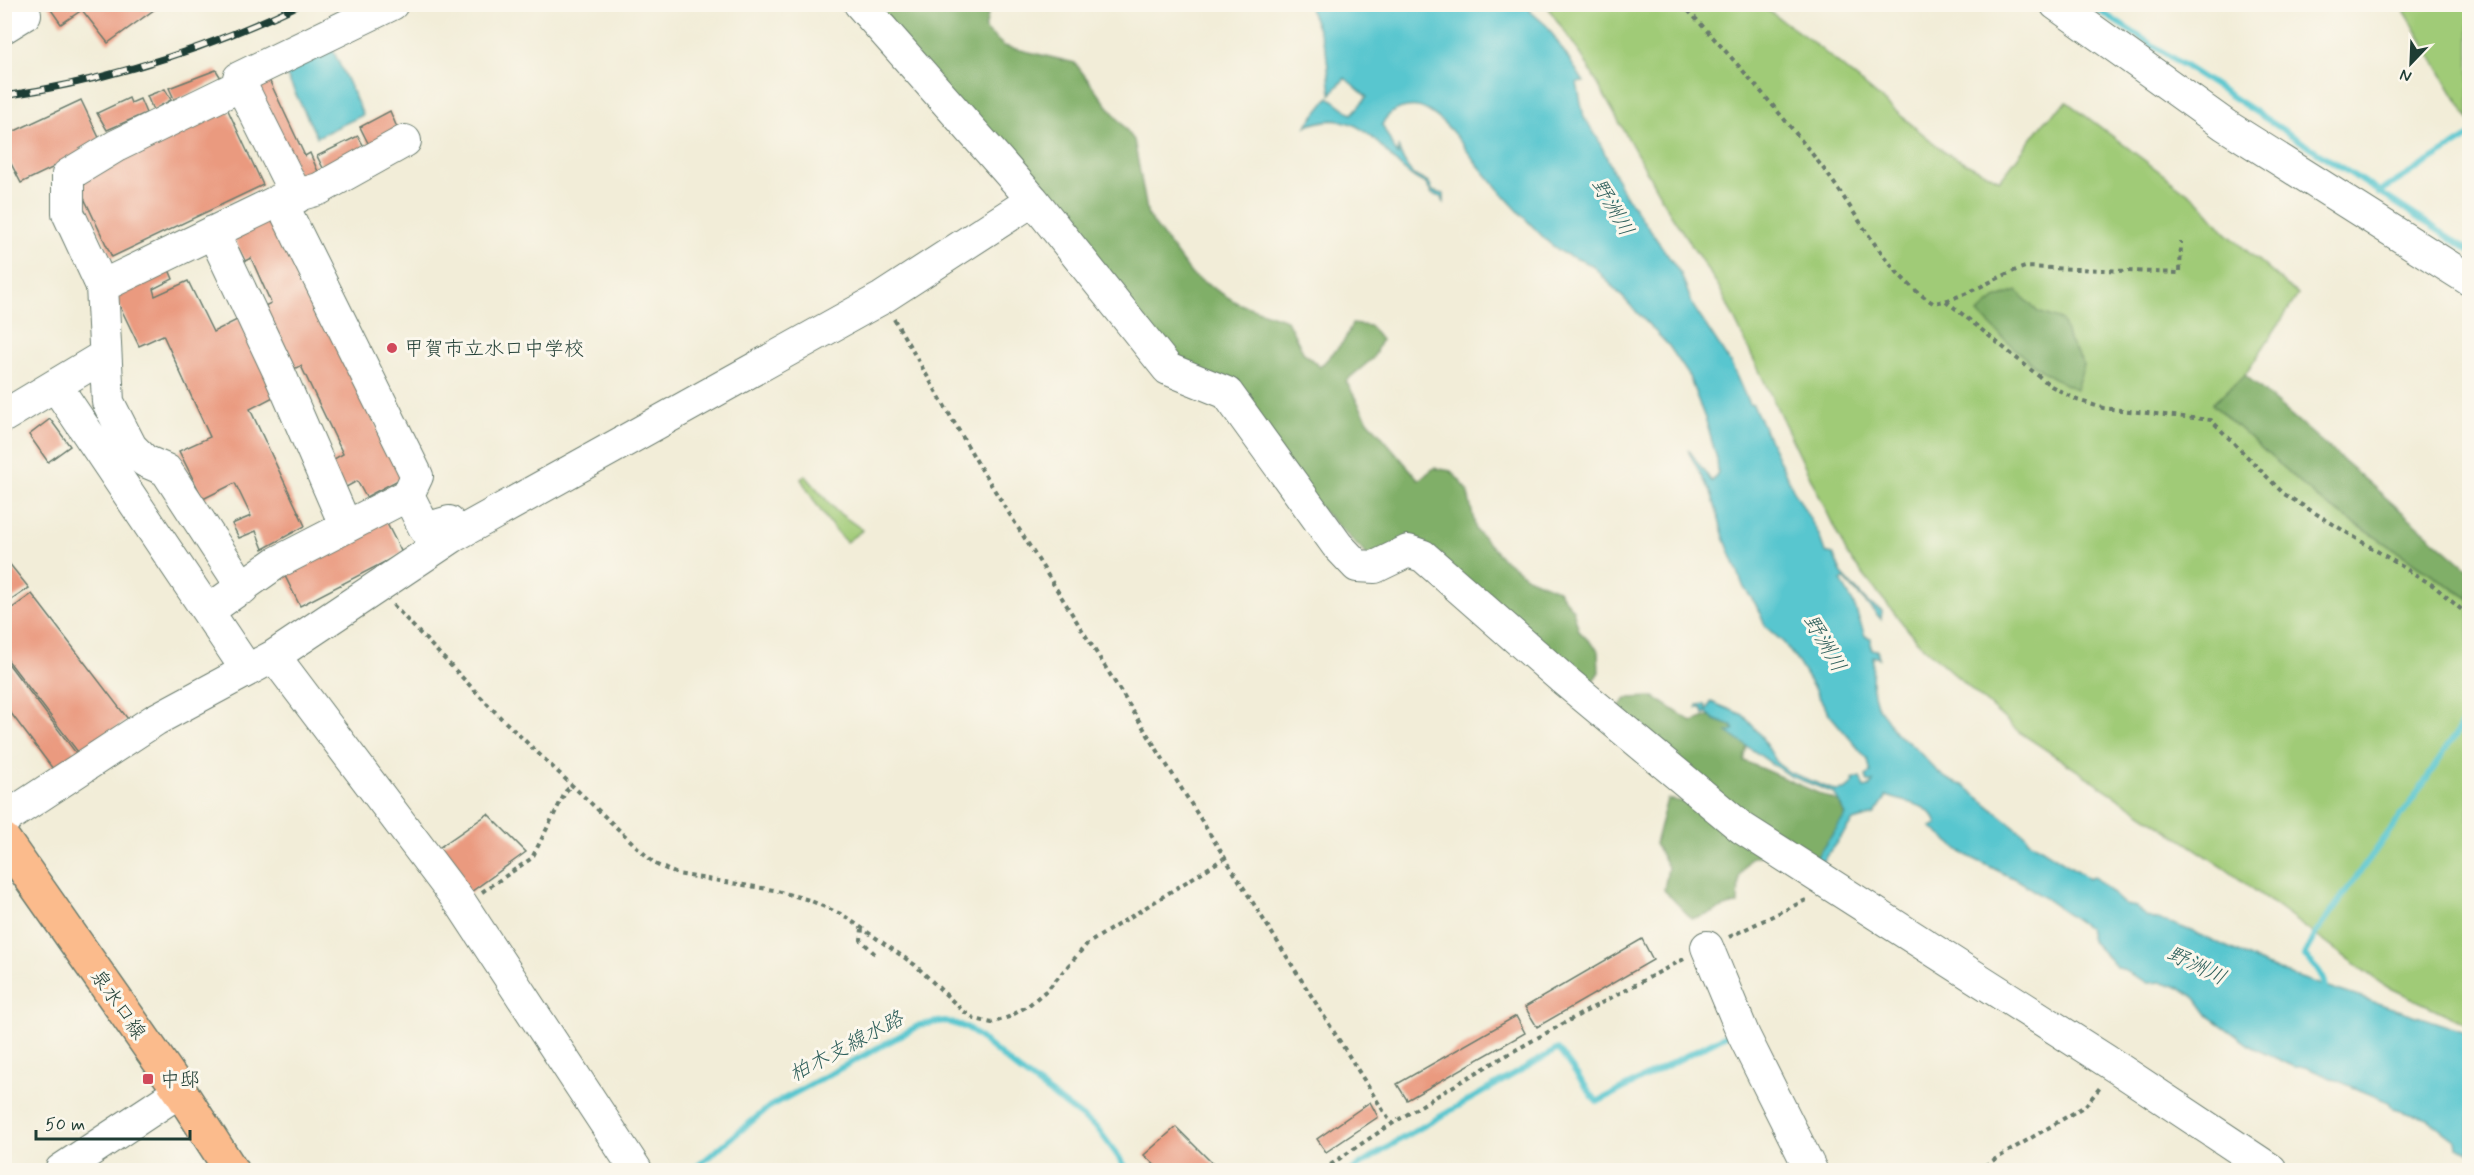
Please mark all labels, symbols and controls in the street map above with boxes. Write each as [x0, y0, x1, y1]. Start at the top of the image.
north arrow [2381, 33, 2441, 93]
text: N [2397, 64, 2415, 87]
water label: 野洲川 [1584, 173, 1640, 242]
place label: 甲賀市立水口中学校 [404, 336, 584, 363]
marker: 甲賀市立水口中学校 [385, 341, 399, 355]
water label: 野洲川 [1796, 609, 1852, 678]
water label: 野洲川 [2162, 940, 2231, 992]
street label: 泉水口線 [84, 964, 152, 1045]
water label: 柏木支線水路 [784, 1004, 910, 1089]
place label: 中邸 [160, 1067, 200, 1094]
marker: 中邸 [141, 1072, 155, 1086]
scale bar [36, 1103, 190, 1141]
text: 50 m [45, 1113, 85, 1137]

